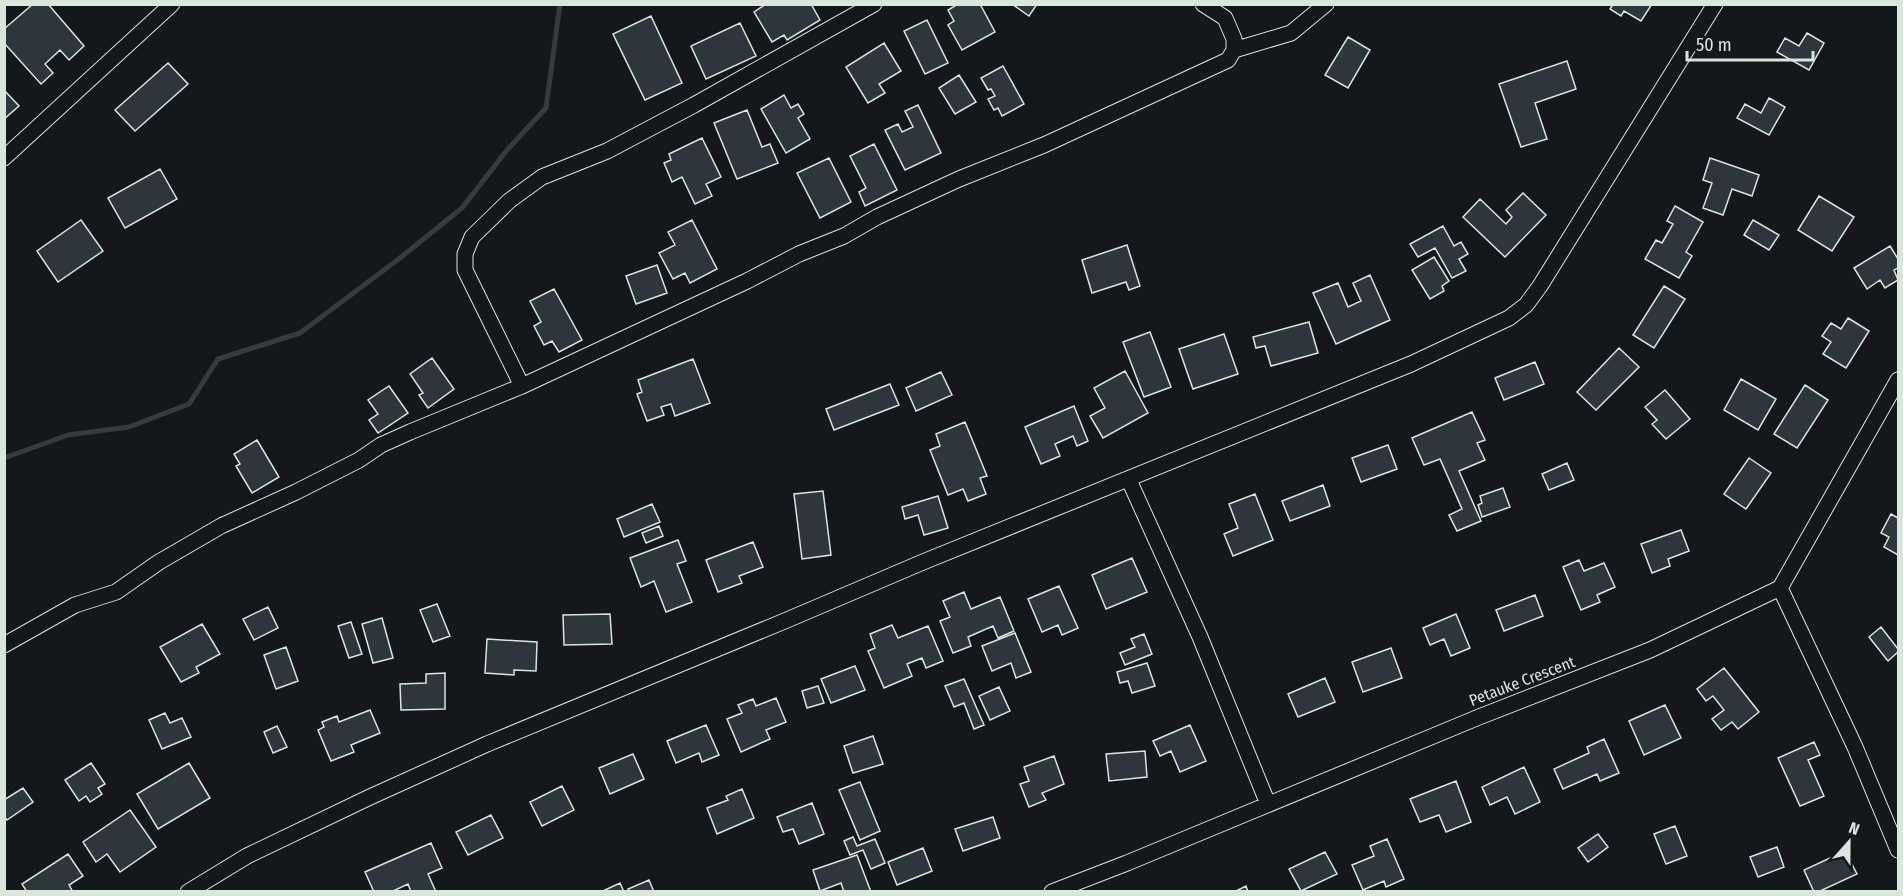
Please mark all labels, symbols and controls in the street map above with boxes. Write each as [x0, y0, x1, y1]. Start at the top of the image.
scale bar [1687, 24, 1813, 62]
text: 50 m [1696, 34, 1732, 56]
street label: Petauke Crescent [1466, 652, 1578, 710]
north arrow [1819, 812, 1879, 872]
text: N [1846, 818, 1862, 839]

